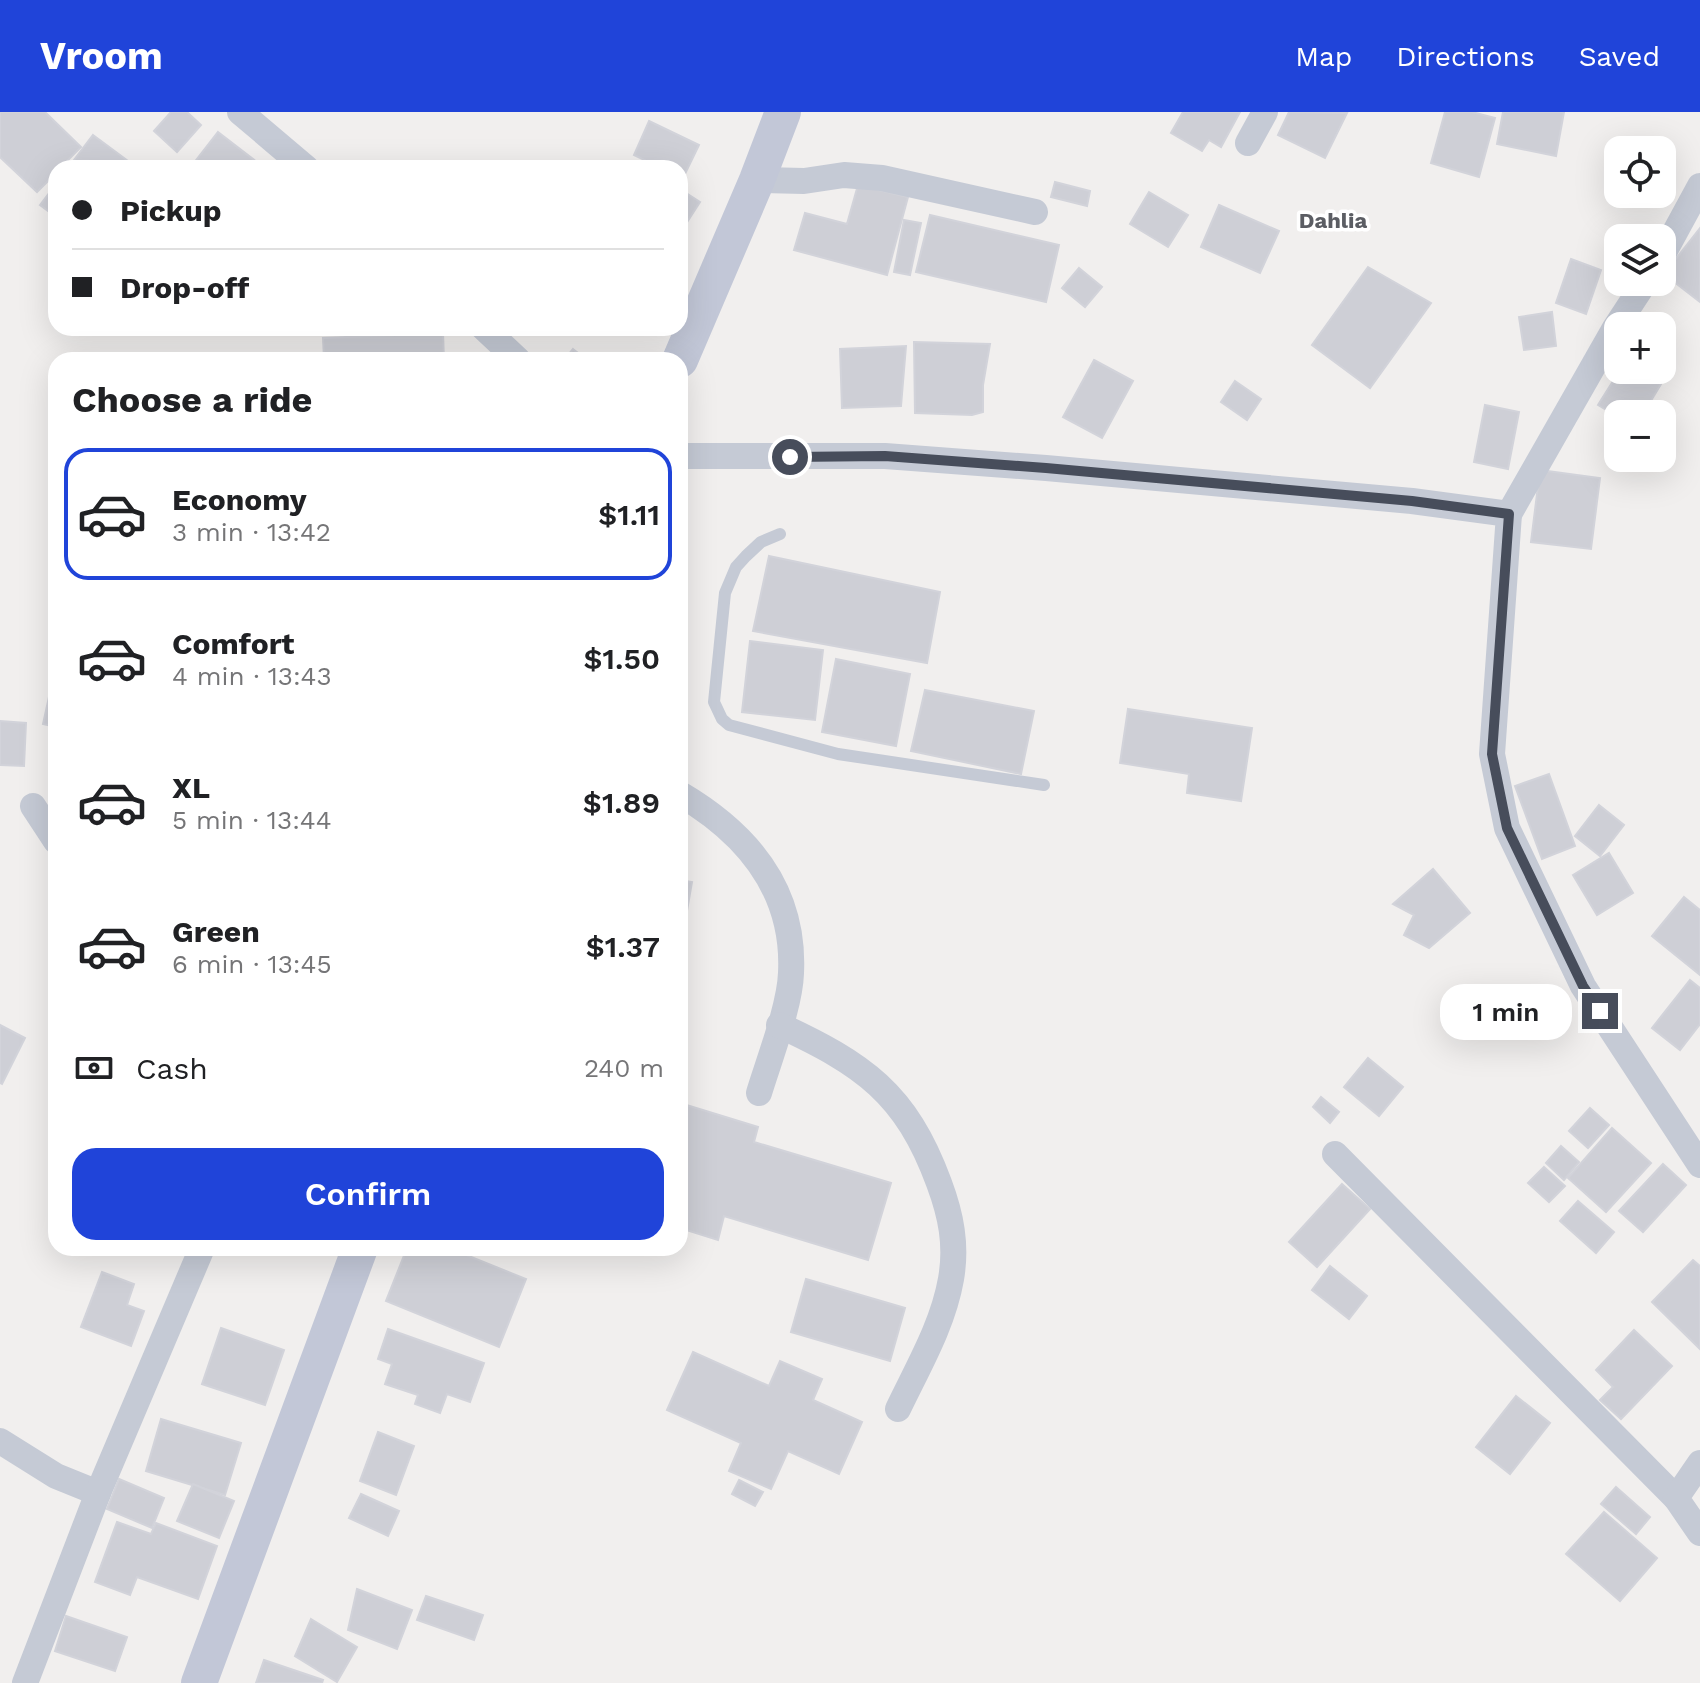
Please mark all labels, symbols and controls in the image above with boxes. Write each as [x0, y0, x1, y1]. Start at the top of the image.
text: Vroom [40, 34, 163, 78]
text: Map [1295, 40, 1352, 73]
text: Directions [1396, 40, 1535, 73]
text: Saved [1579, 40, 1660, 73]
map controls [1604, 136, 1676, 472]
button: locate [1604, 136, 1676, 208]
text: Pickup [120, 193, 222, 228]
district label: Dahlia [1299, 208, 1367, 233]
button: layers [1604, 224, 1676, 296]
text: Drop-off [120, 270, 249, 305]
button: + [1604, 312, 1676, 384]
text: Choose a ride [72, 379, 312, 421]
button: − [1604, 400, 1676, 472]
route start [772, 439, 808, 475]
icon: car [76, 478, 148, 550]
text: Economy [172, 482, 307, 517]
text: $1.11 [598, 497, 660, 532]
text: 3 min · 13:42 [172, 517, 331, 547]
icon: car [76, 622, 148, 694]
text: Comfort [172, 626, 294, 661]
text: $1.50 [584, 641, 660, 676]
text: 4 min · 13:43 [172, 661, 332, 691]
icon: car [76, 766, 148, 838]
text: XL [172, 770, 210, 805]
text: $1.89 [583, 785, 660, 820]
text: 5 min · 13:44 [172, 805, 332, 835]
icon: car [76, 910, 148, 982]
text: Green [172, 914, 260, 949]
text: $1.37 [586, 929, 660, 964]
text: 6 min · 13:45 [172, 949, 332, 979]
callout: 1 min [1440, 983, 1572, 1039]
route end [1582, 993, 1618, 1029]
text: 1 min [1473, 997, 1539, 1027]
icon: cash [72, 1046, 116, 1090]
text: Cash [136, 1051, 208, 1086]
text: 240 m [584, 1053, 664, 1083]
button: Confirm [72, 1148, 664, 1240]

